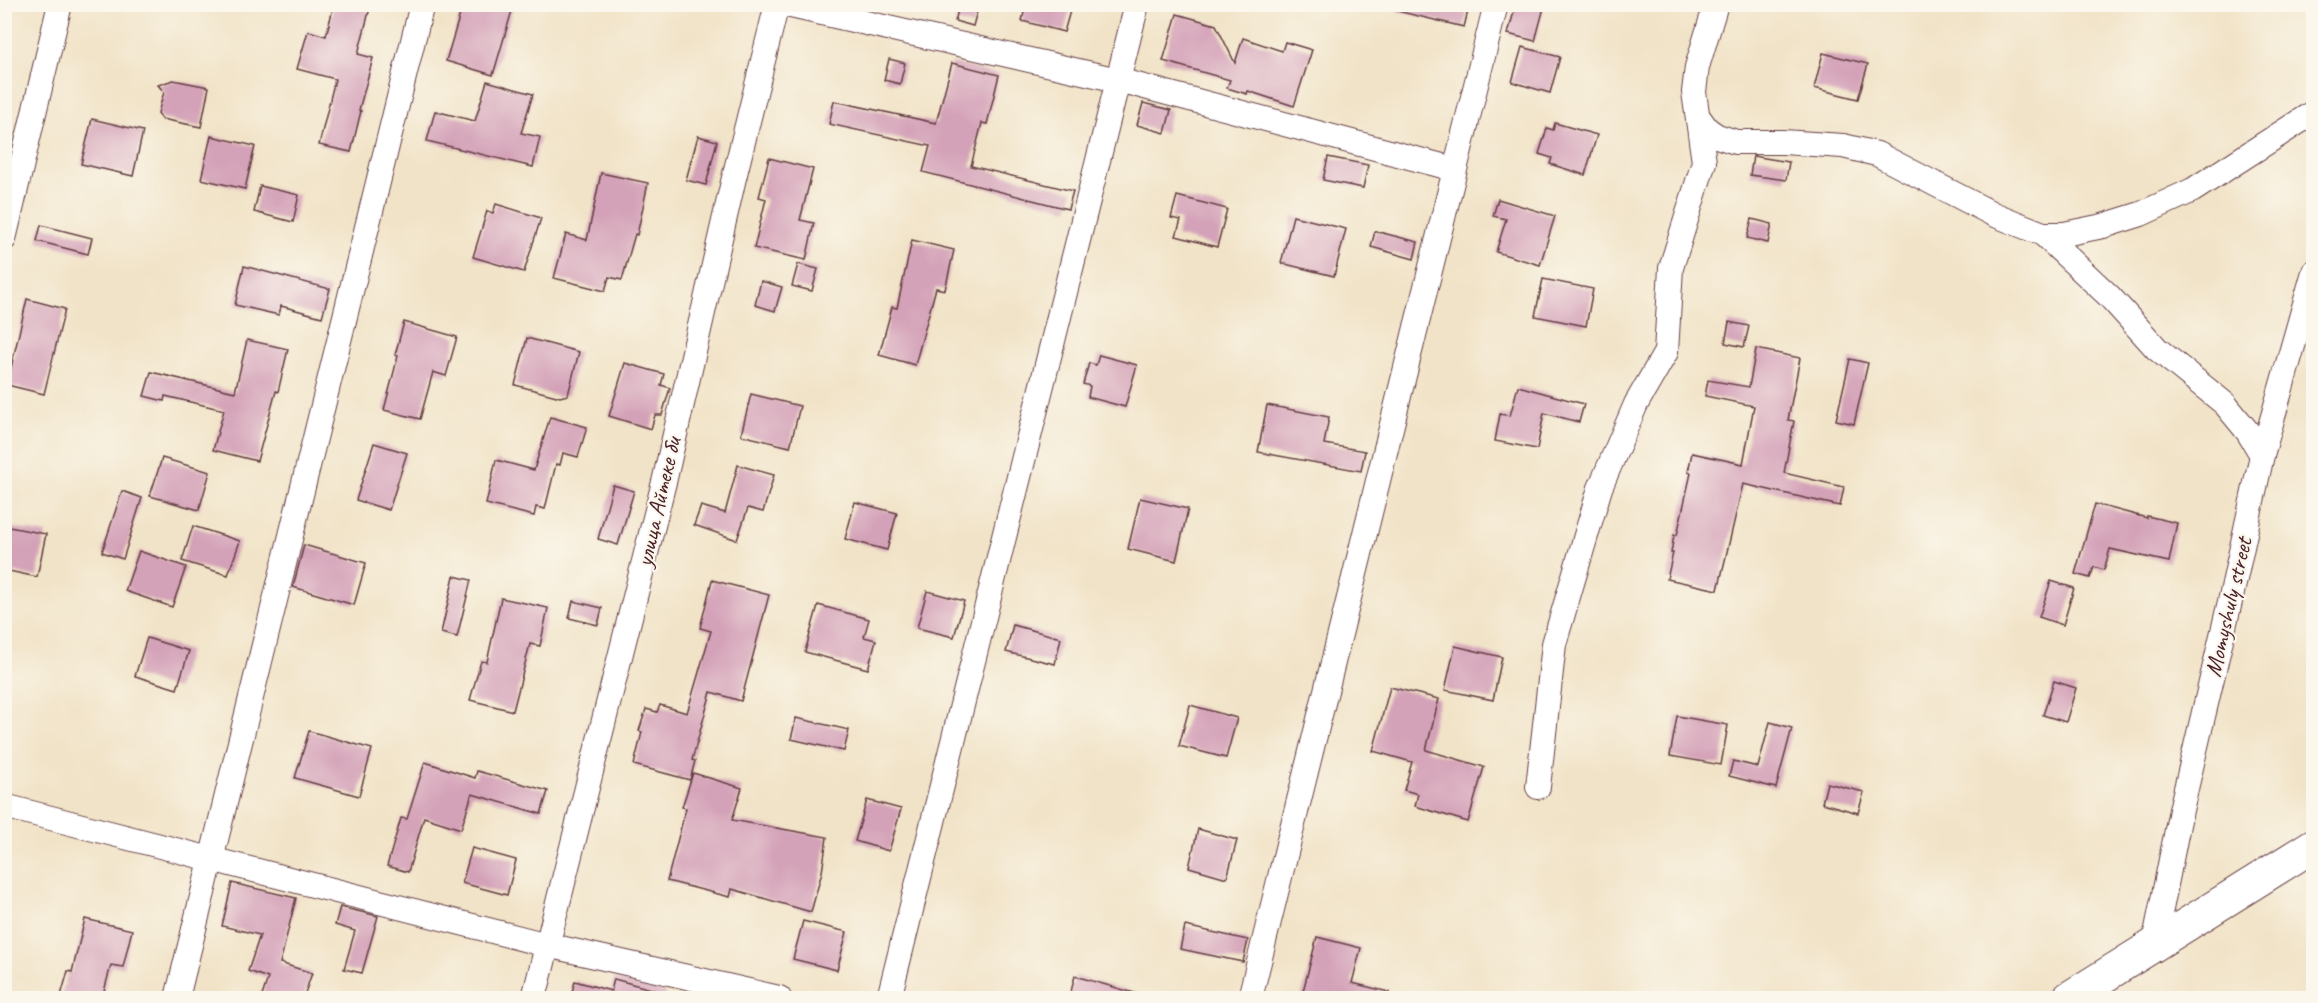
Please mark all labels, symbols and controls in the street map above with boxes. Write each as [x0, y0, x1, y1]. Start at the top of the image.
street label: улица Айтеке би [628, 432, 688, 571]
street label: Momyshuly street [2197, 532, 2259, 680]

